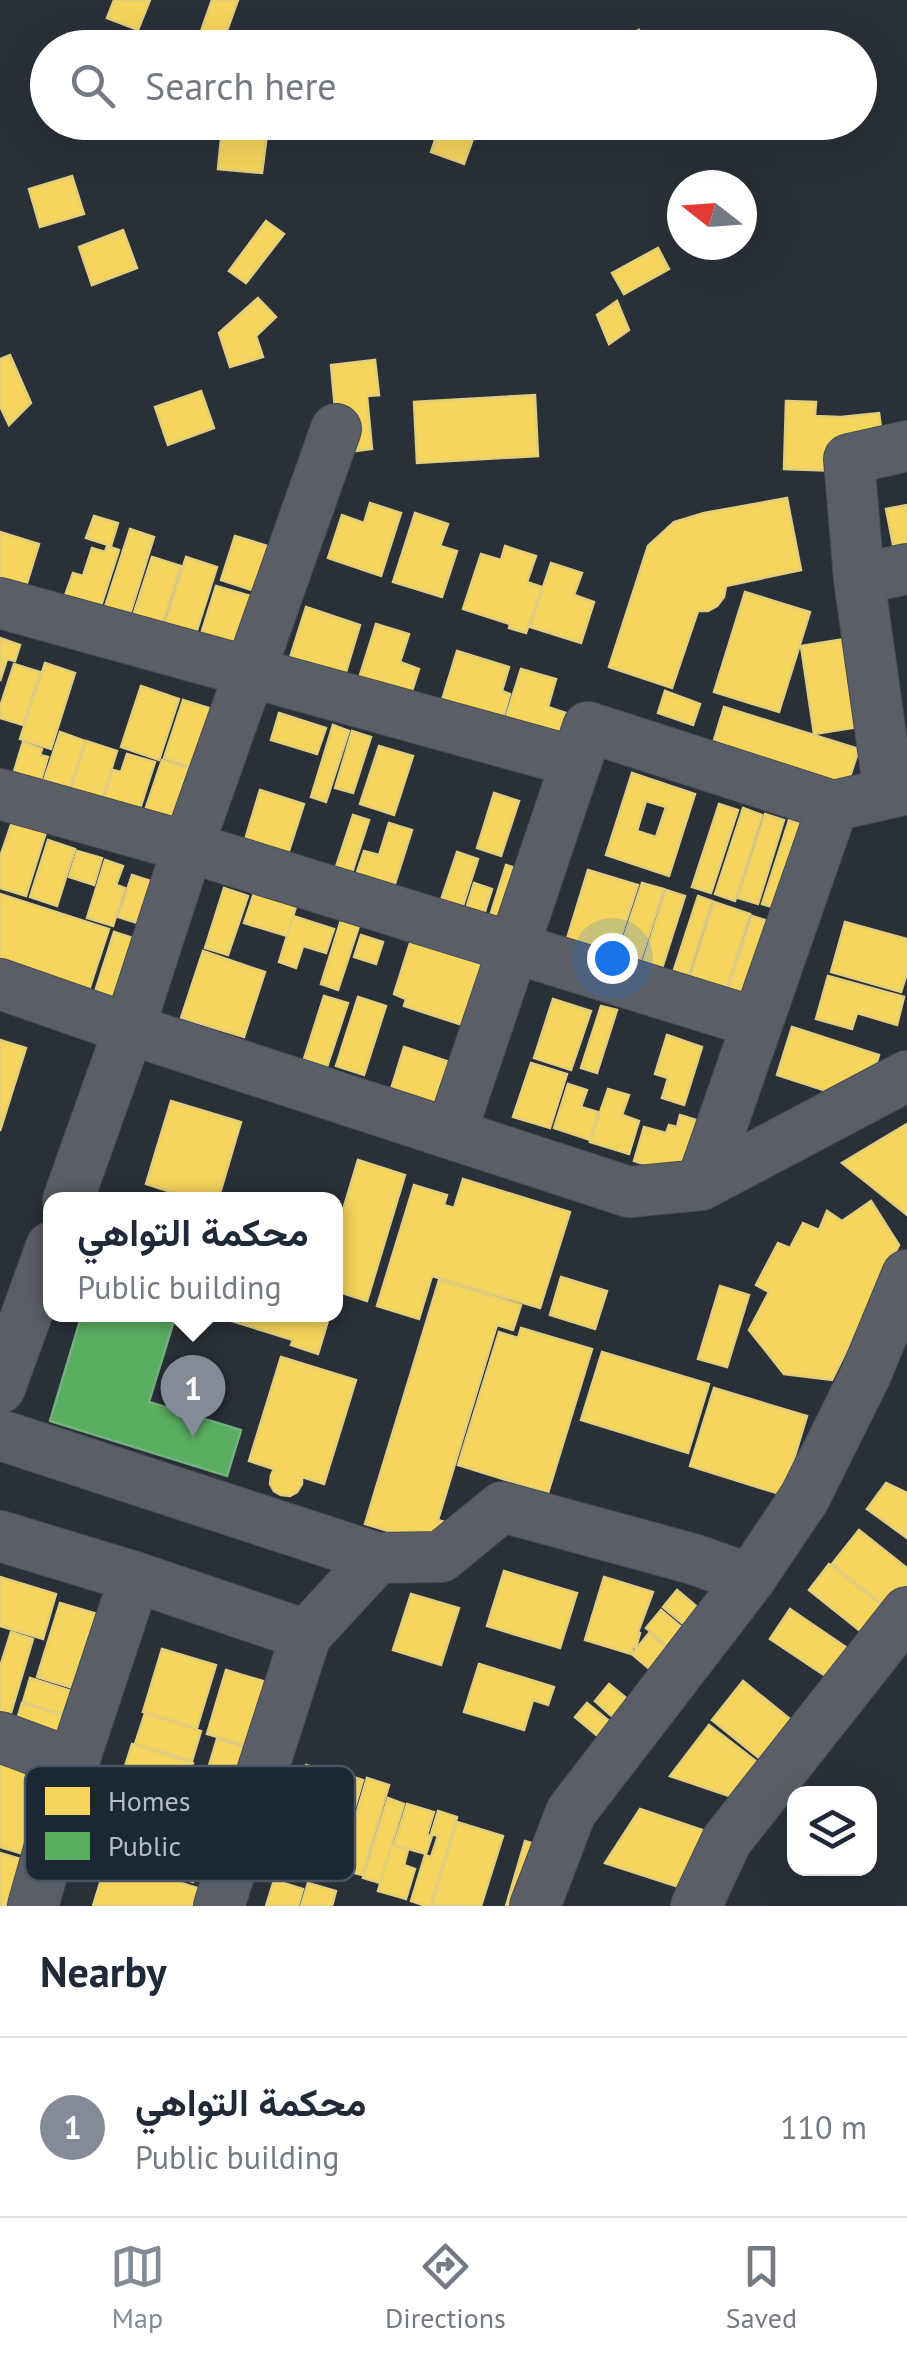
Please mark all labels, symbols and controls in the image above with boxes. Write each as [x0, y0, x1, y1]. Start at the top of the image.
search box [30, 30, 877, 140]
icon: search [65, 58, 120, 113]
text: Search here [145, 61, 337, 110]
north arrow [667, 170, 757, 260]
your location [587, 933, 638, 984]
popup [43, 1192, 343, 1322]
text: محكمة التواهي [77, 1207, 309, 1256]
text: Public building [77, 1266, 282, 1308]
pin: 1 [160, 1354, 226, 1437]
legend [25, 1766, 355, 1881]
text: Homes [108, 1782, 191, 1819]
map controls [787, 1786, 877, 1876]
button: layers [787, 1786, 877, 1876]
text: Public [108, 1827, 181, 1864]
text: Nearby [40, 1944, 167, 1999]
text: محكمة التواهي [135, 2077, 366, 2126]
text: 1 [63, 2106, 82, 2148]
text: 110 m [780, 2106, 867, 2148]
text: Public building [135, 2136, 339, 2178]
tab: Map [110, 2239, 165, 2336]
tab: Directions [385, 2239, 506, 2336]
tab: Saved [726, 2239, 797, 2336]

